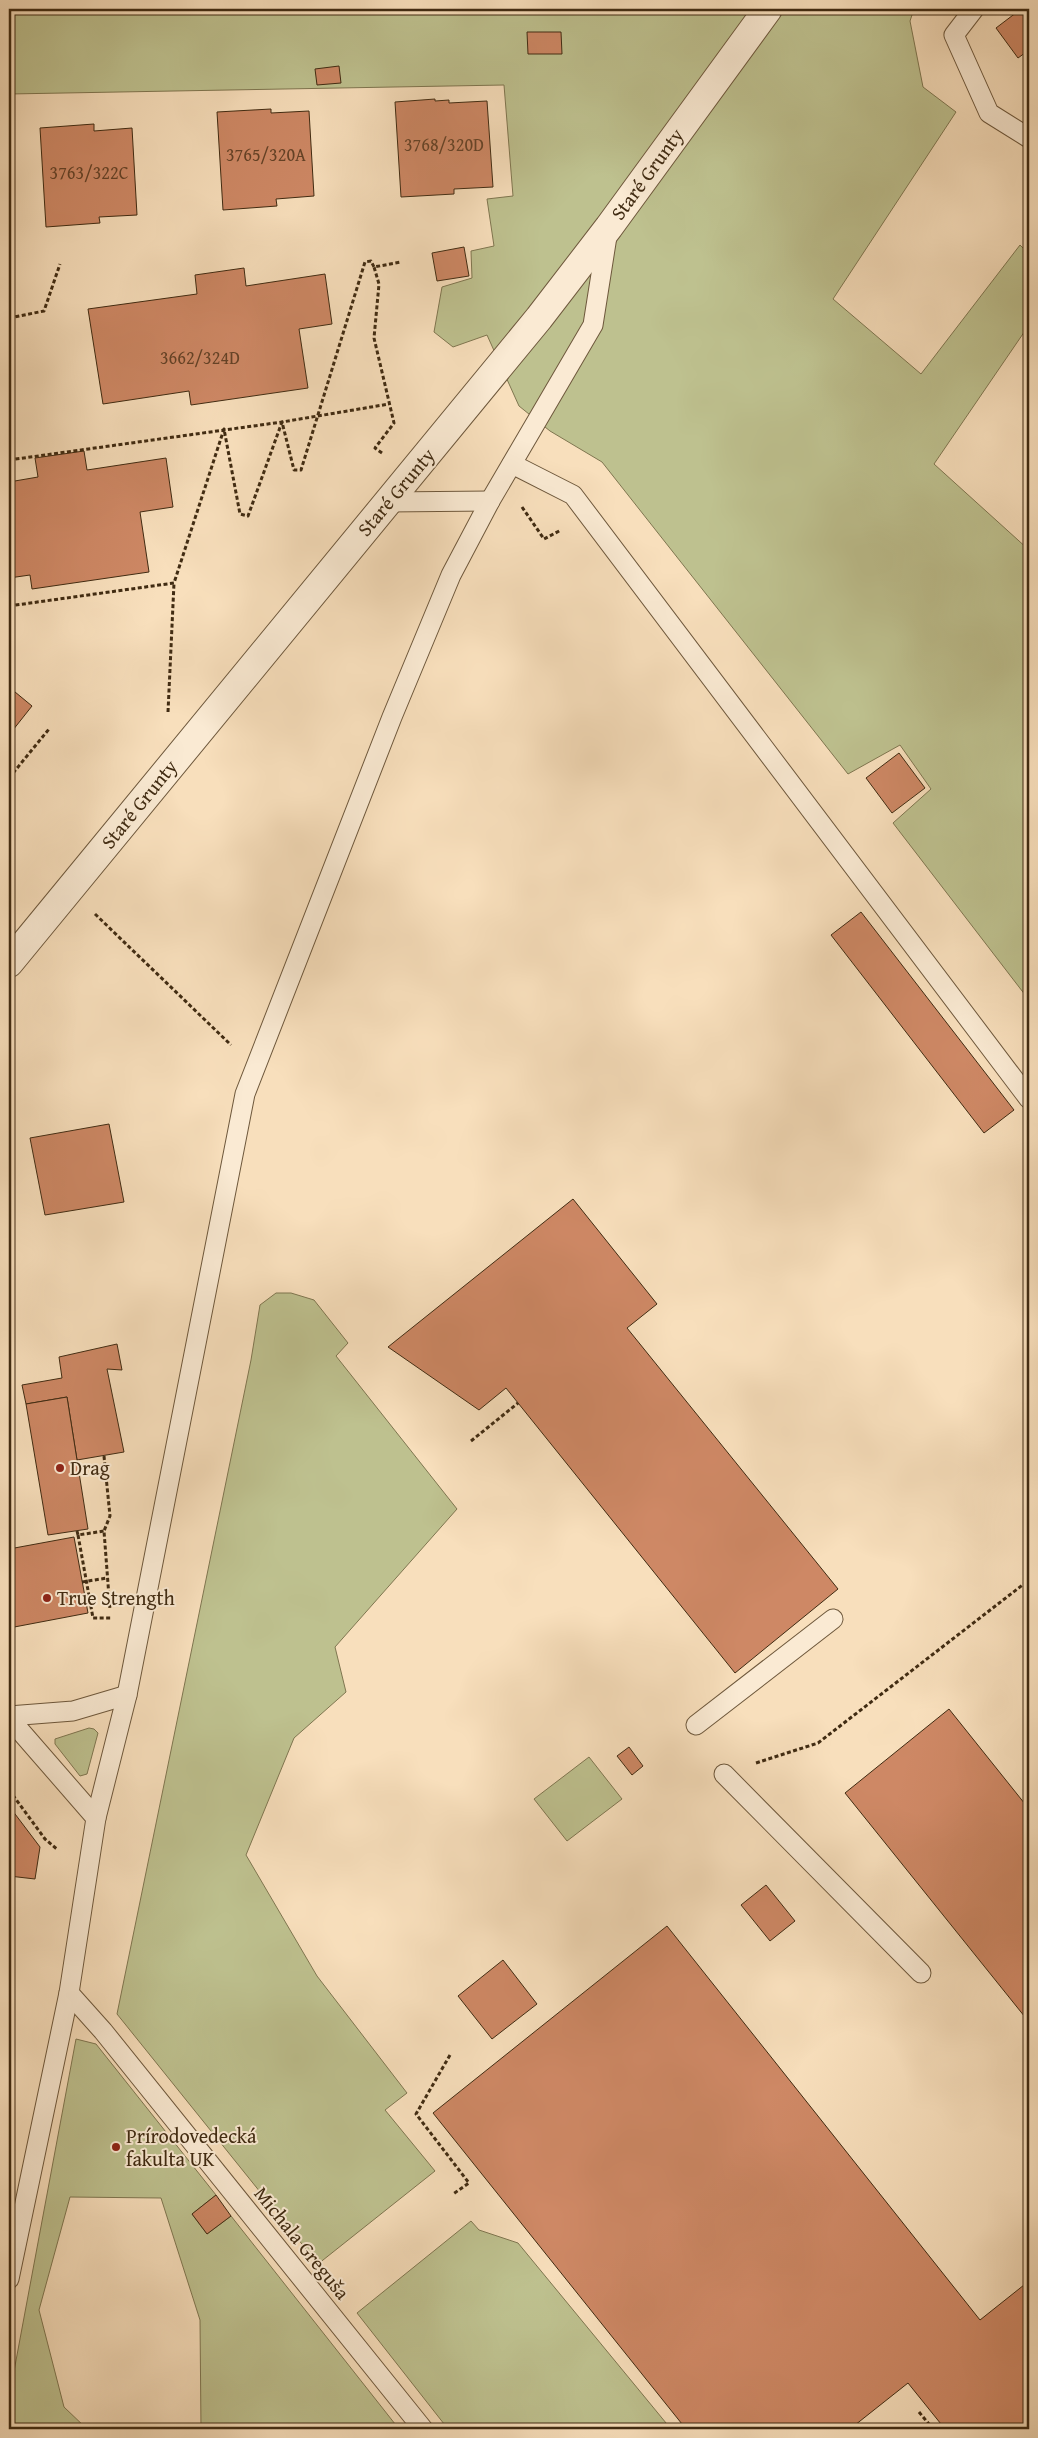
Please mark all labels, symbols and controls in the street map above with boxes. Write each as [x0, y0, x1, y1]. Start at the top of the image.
street label: Staré Grunty [603, 122, 690, 226]
house number: 3768/320D [404, 131, 484, 158]
house number: 3765/320A [226, 141, 306, 168]
house number: 3763/322C [50, 159, 129, 186]
house number: 3662/324D [160, 344, 240, 371]
street label: Staré Grunty [350, 441, 441, 542]
street label: Staré Grunty [94, 753, 184, 855]
place label: Drag [70, 1453, 110, 1482]
marker: Drag [54, 1462, 66, 1474]
place label: True Strength [57, 1583, 175, 1612]
marker: True Strength [41, 1592, 53, 1604]
place label: Prírodovedecká fakulta UK [126, 2121, 257, 2173]
marker: Prírodovedecká fakulta UK [110, 2141, 122, 2153]
street label: Michala Greguša [248, 2180, 357, 2306]

